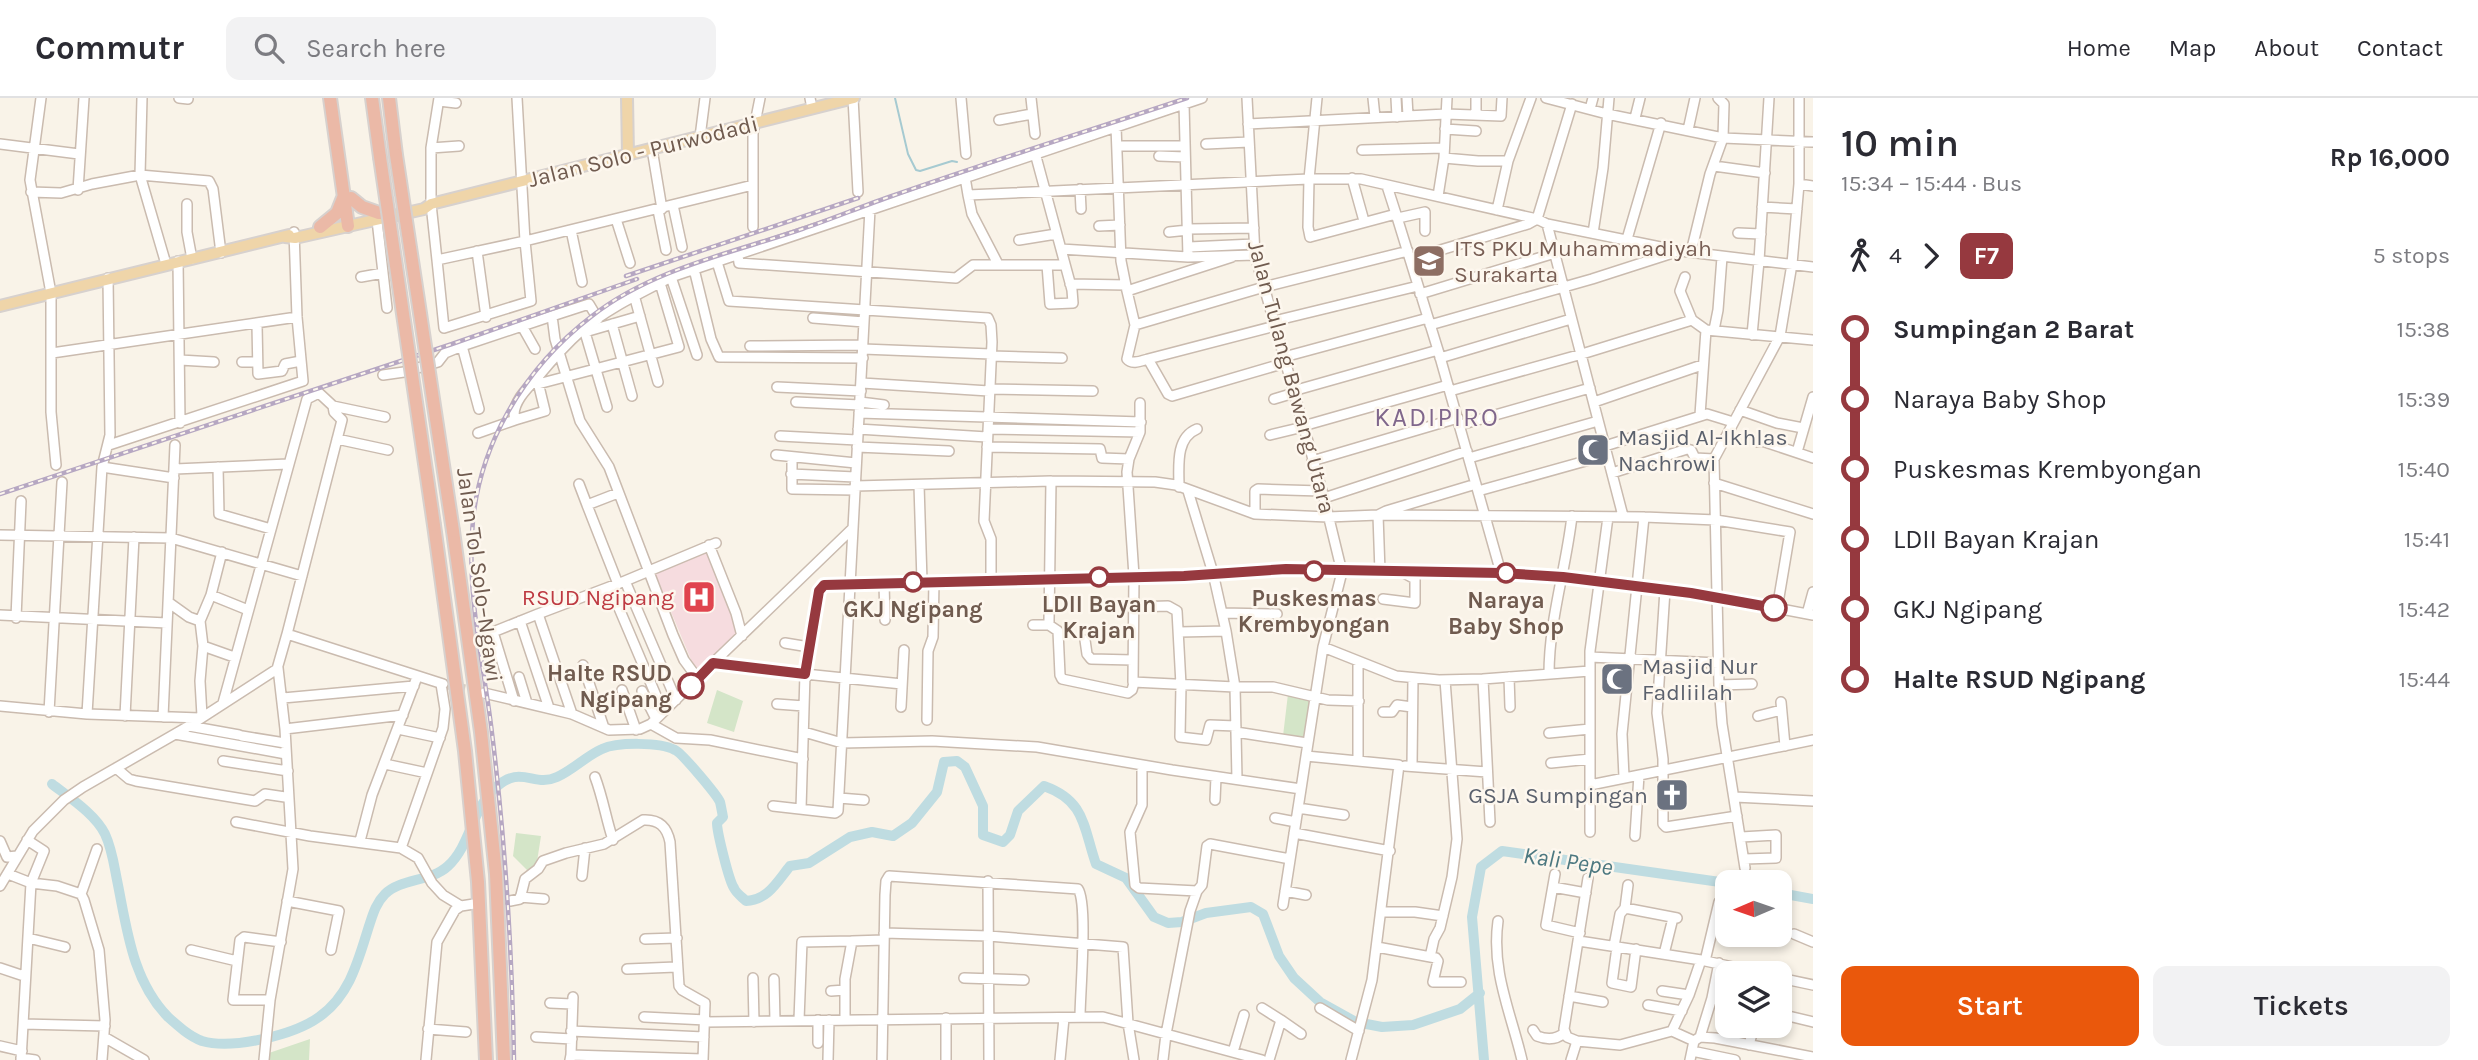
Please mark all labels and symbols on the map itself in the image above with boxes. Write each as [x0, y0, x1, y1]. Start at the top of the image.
street label: Jalan Solo - Purwodadi [525, 110, 761, 193]
place label: ITS PKU Muhammadiyah Surakarta [1454, 235, 1712, 288]
street label: Jalan Tulang Bawang Utara [1242, 238, 1341, 517]
school or university icon: ITS PKU Muhammadiyah Surakarta [1410, 242, 1448, 280]
district label: KADIPIRO [1374, 402, 1500, 433]
place label: Masjid Al-Ikhlas Nachrowi [1618, 424, 1788, 477]
mosque icon: Masjid Al-Ikhlas Nachrowi [1574, 431, 1612, 469]
street label: Jalan Tol Solo–Ngawi [451, 466, 508, 684]
marker: Puskesmas Krembyongan [1304, 561, 1324, 581]
marker: Naraya Baby Shop [1496, 563, 1516, 583]
marker: LDII Bayan Krajan [1089, 567, 1109, 587]
marker: GKJ Ngipang [903, 572, 923, 592]
hospital icon: RSUD Ngipang [680, 578, 718, 616]
place label: RSUD Ngipang [522, 584, 674, 611]
place label: Puskesmas Krembyongan [1238, 585, 1390, 638]
place label: Naraya Baby Shop [1448, 587, 1564, 640]
place label: LDII Bayan Krajan [1042, 591, 1156, 644]
unlabelled marker [1761, 595, 1787, 621]
place label: GKJ Ngipang [843, 596, 983, 623]
place label: Masjid Nur Fadliilah [1642, 653, 1758, 706]
place label: Halte RSUD Ngipang [547, 660, 672, 713]
mosque icon: Masjid Nur Fadliilah [1598, 660, 1636, 698]
marker: Halte RSUD Ngipang [678, 673, 704, 699]
church icon: GSJA Sumpingan [1653, 776, 1691, 814]
place label: GSJA Sumpingan [1468, 782, 1648, 809]
water label: Kali Pepe [1522, 841, 1614, 881]
north arrow [1715, 870, 1792, 947]

